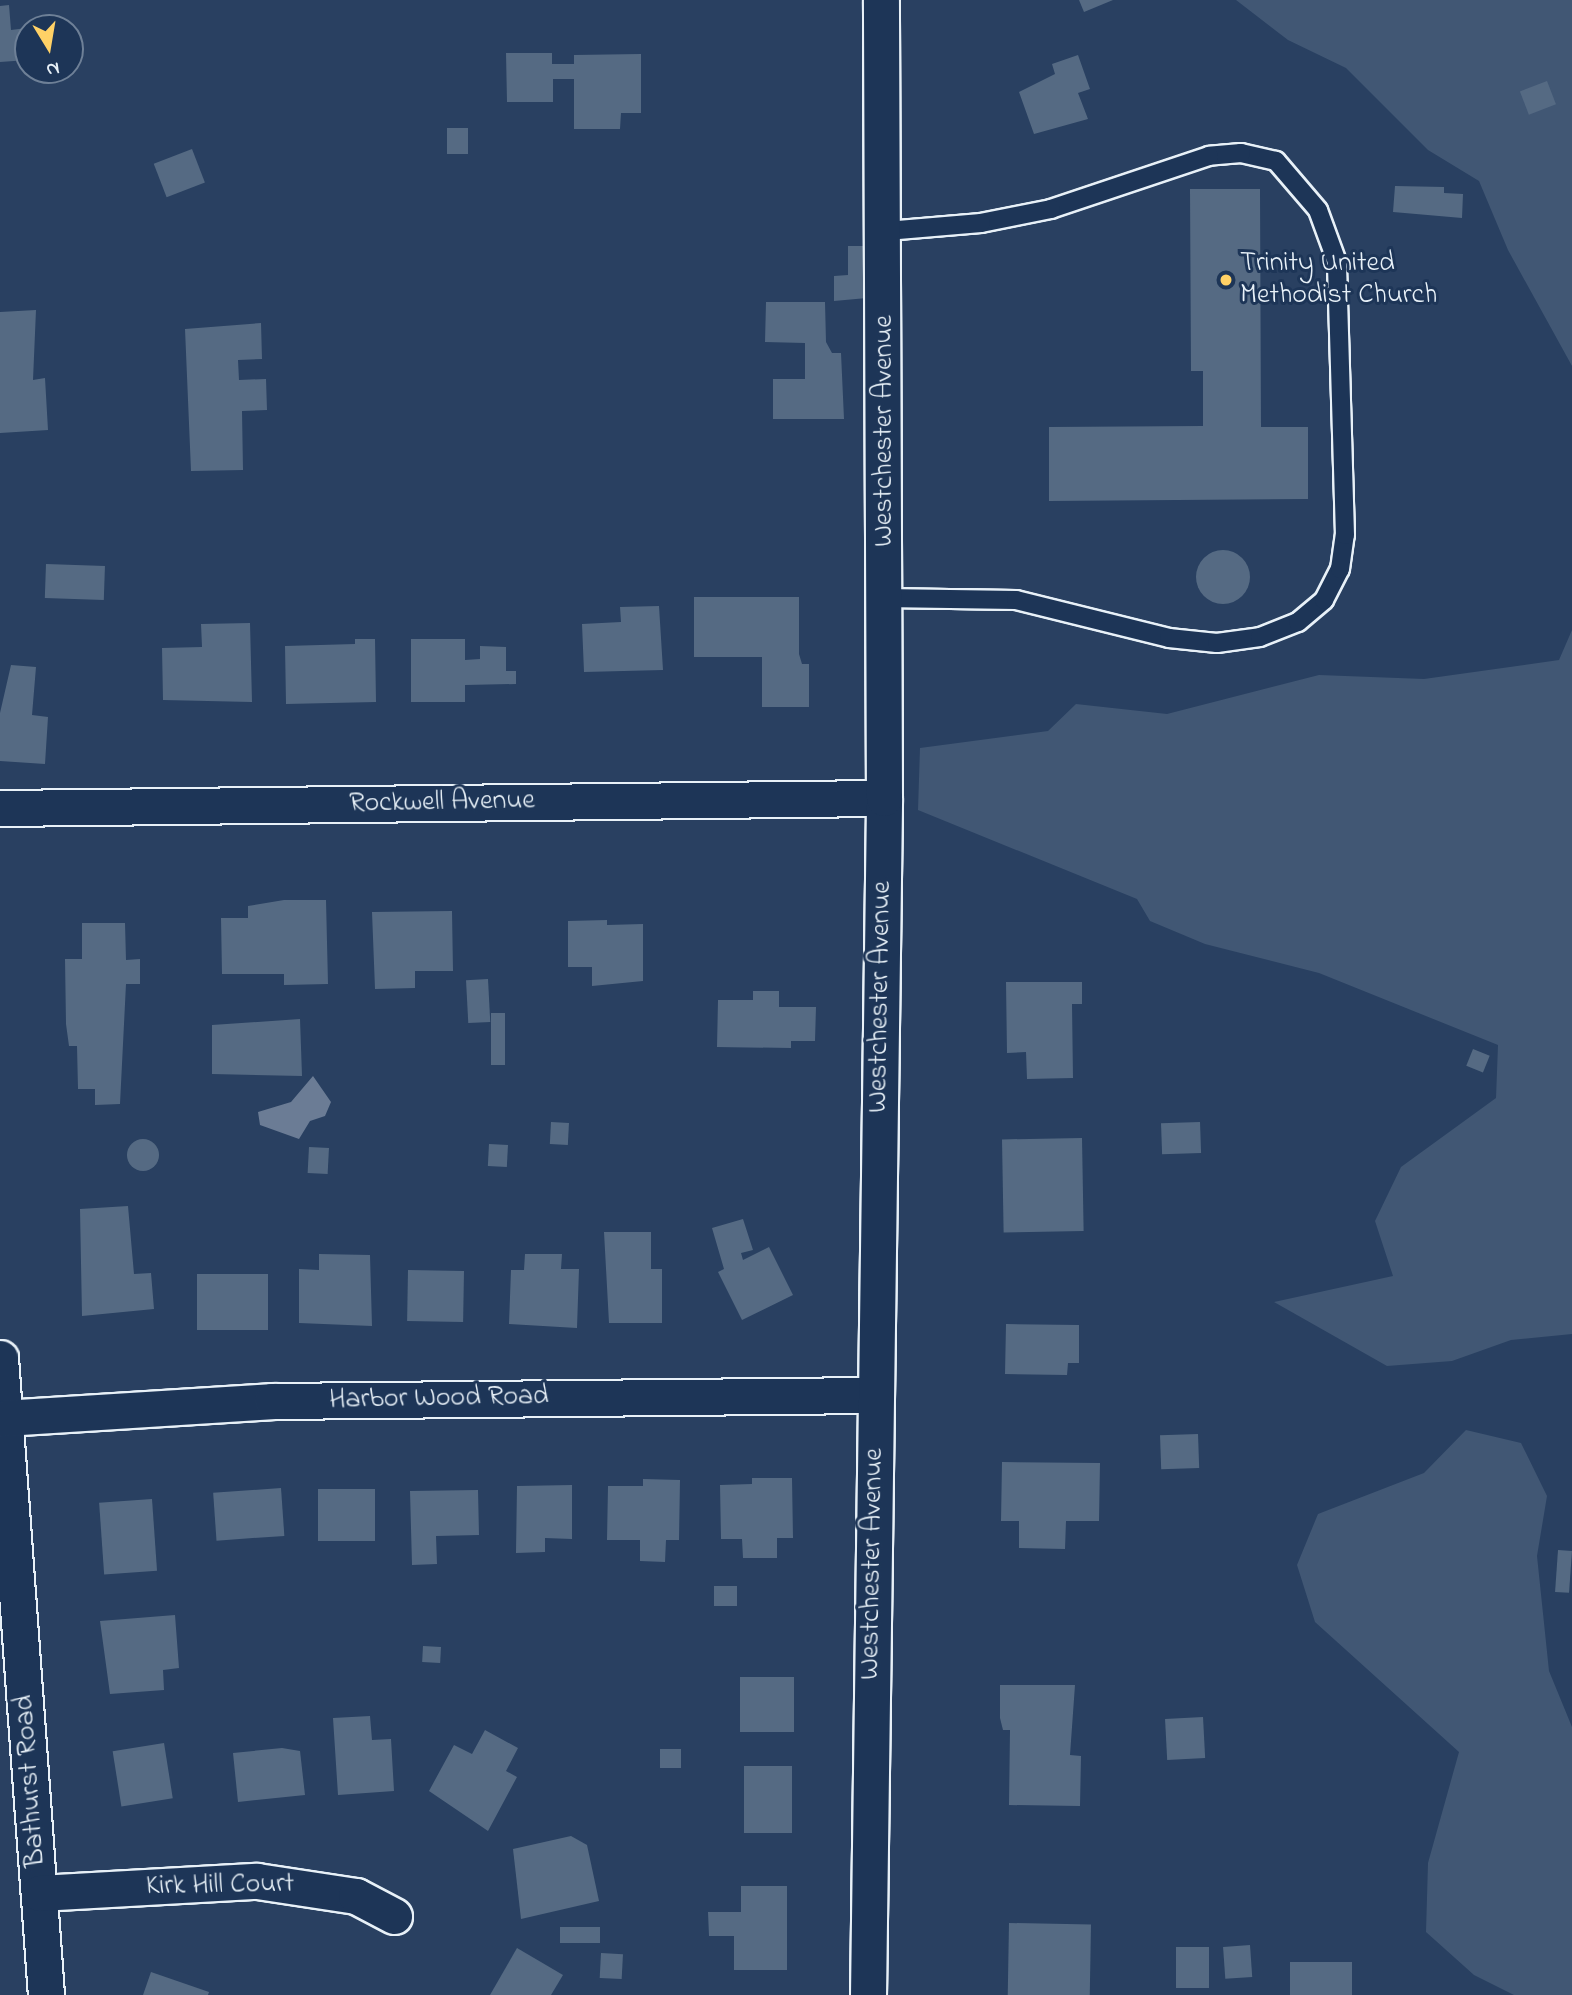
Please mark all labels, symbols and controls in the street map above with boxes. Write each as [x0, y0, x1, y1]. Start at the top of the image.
north arrow [14, 14, 84, 84]
text: N [44, 54, 62, 83]
place label: Trinity United Methodist Church [1240, 247, 1437, 313]
marker: Trinity United Methodist Church [1218, 272, 1234, 288]
street label: Westchester Avenue [868, 315, 902, 547]
street label: Rockwell Avenue [349, 785, 535, 821]
street label: Westchester Avenue [862, 881, 900, 1113]
street label: Harbor Wood Road [329, 1380, 549, 1418]
street label: Westchester Avenue [854, 1448, 892, 1680]
street label: Bathurst Road [8, 1694, 54, 1868]
street label: Kirk Hill Court [146, 1868, 294, 1904]

